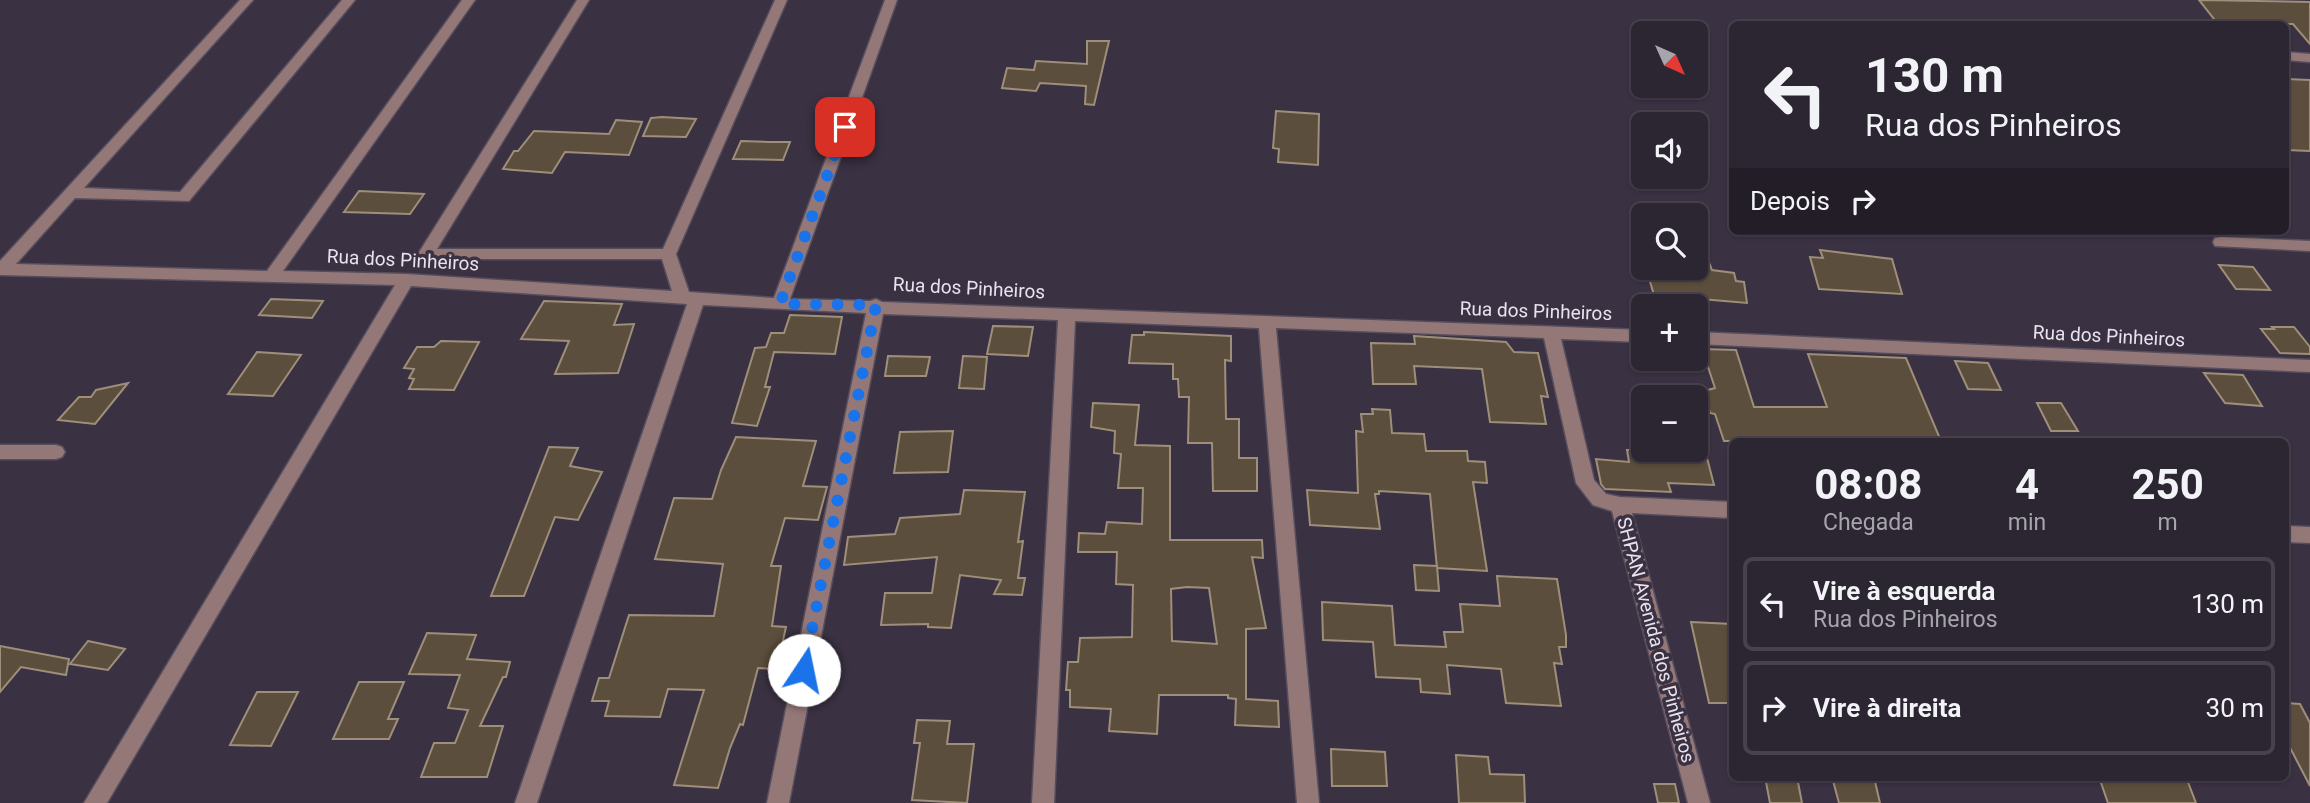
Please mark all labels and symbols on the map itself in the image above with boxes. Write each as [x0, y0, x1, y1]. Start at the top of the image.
north arrow [1631, 21, 1708, 98]
pin [815, 97, 875, 157]
street label: Rua dos Pinheiros [326, 245, 480, 275]
street label: Rua dos Pinheiros [892, 273, 1046, 303]
street label: Rua dos Pinheiros [1459, 297, 1613, 325]
street label: Rua dos Pinheiros [2032, 321, 2186, 351]
street label: SHPAN Avenida dos Pinheiros [1612, 515, 1700, 765]
position arrow [767, 633, 841, 707]

